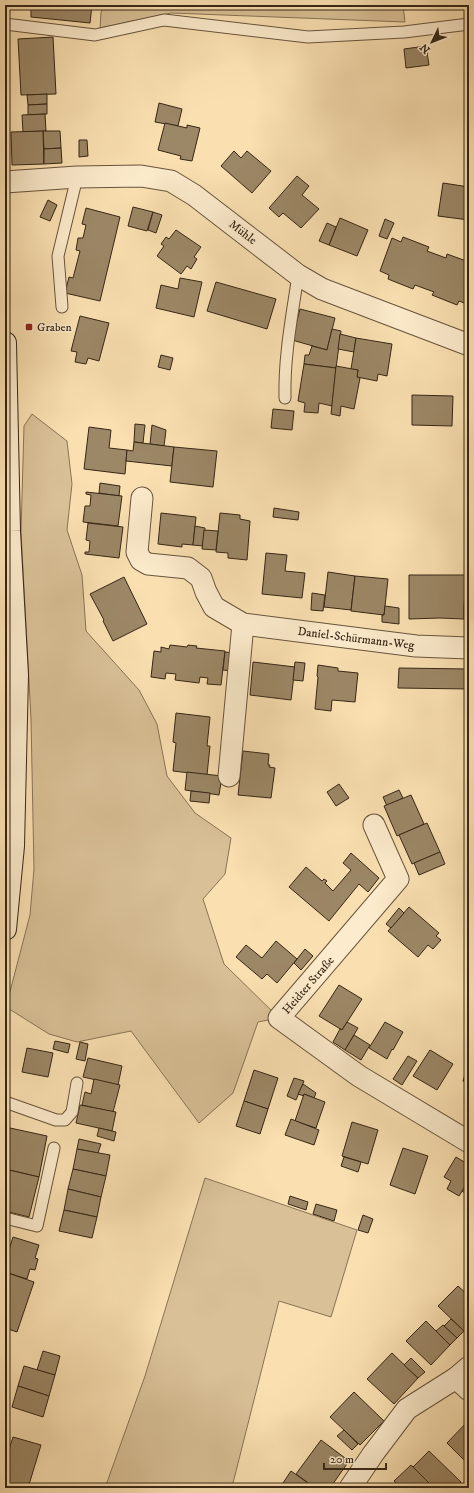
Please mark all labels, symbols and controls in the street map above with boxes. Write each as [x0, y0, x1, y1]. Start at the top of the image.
north arrow [412, 22, 452, 62]
text: N [417, 40, 434, 56]
street label: Mühle [226, 217, 260, 248]
place label: Graben [37, 320, 73, 335]
marker: Graben [24, 322, 34, 332]
street label: Daniel-Schürmann-Weg [297, 624, 415, 653]
street label: Heidter Straße [279, 953, 338, 1017]
scale bar [324, 1445, 386, 1471]
text: 20 m [330, 1452, 354, 1467]

